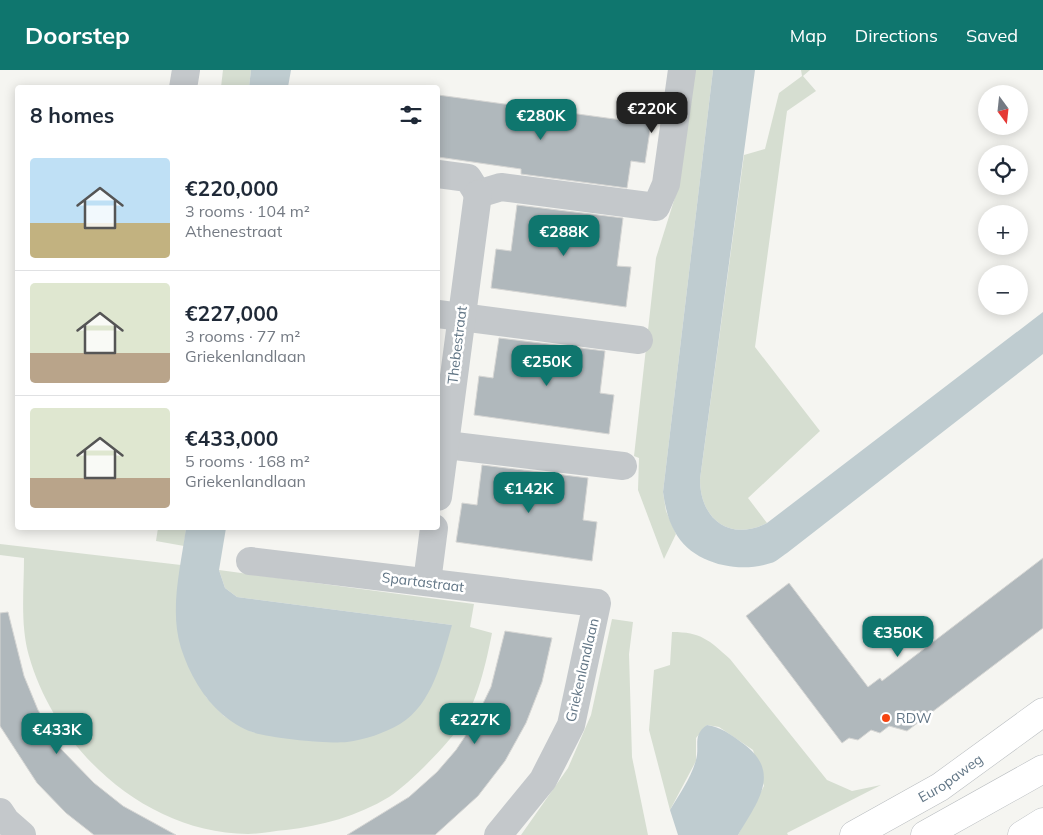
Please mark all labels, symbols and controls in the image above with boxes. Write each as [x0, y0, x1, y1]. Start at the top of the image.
text: Doorstep [25, 20, 130, 50]
text: Map [790, 24, 827, 47]
text: Directions [855, 24, 938, 47]
text: Saved [966, 24, 1018, 47]
north arrow [978, 85, 1028, 135]
map controls [978, 85, 1028, 315]
pin: €220K [617, 92, 687, 134]
pin: €280K [506, 98, 576, 141]
text: €220K [627, 98, 677, 118]
icon: filters [397, 101, 425, 129]
text: 8 homes [30, 102, 114, 128]
text: €280K [516, 105, 566, 125]
button: locate [978, 145, 1028, 195]
text: €220,000 [185, 175, 278, 201]
icon: home [70, 178, 130, 238]
text: 3 rooms · 104 m² [185, 201, 310, 221]
button: + [978, 205, 1028, 255]
pin: €288K [529, 214, 599, 257]
text: Athenestraat [185, 221, 282, 241]
text: €288K [539, 221, 589, 241]
button: − [978, 265, 1028, 315]
text: €227,000 [185, 300, 278, 326]
icon: home [70, 303, 130, 363]
street label: Thebestraat [443, 305, 471, 385]
text: 3 rooms · 77 m² [185, 326, 300, 346]
pin: €250K [512, 344, 582, 387]
text: Griekenlandlaan [185, 346, 306, 366]
text: €250K [522, 351, 572, 371]
text: €433,000 [185, 425, 278, 451]
icon: home [70, 428, 130, 488]
text: 5 rooms · 168 m² [185, 451, 310, 471]
text: Griekenlandlaan [185, 471, 306, 491]
pin: €142K [494, 472, 564, 514]
text: €142K [504, 478, 554, 498]
street label: Spartastraat [381, 568, 465, 596]
street label: Griekenlandlaan [561, 616, 603, 724]
pin: €350K [863, 616, 933, 658]
text: €350K [873, 622, 923, 642]
pin: €227K [440, 702, 510, 745]
text: €227K [450, 709, 500, 729]
place label: RDW [896, 709, 932, 727]
pin: €433K [22, 712, 92, 755]
marker: RDW [880, 712, 892, 724]
text: €433K [32, 719, 82, 739]
street label: Europaweg [915, 750, 986, 806]

